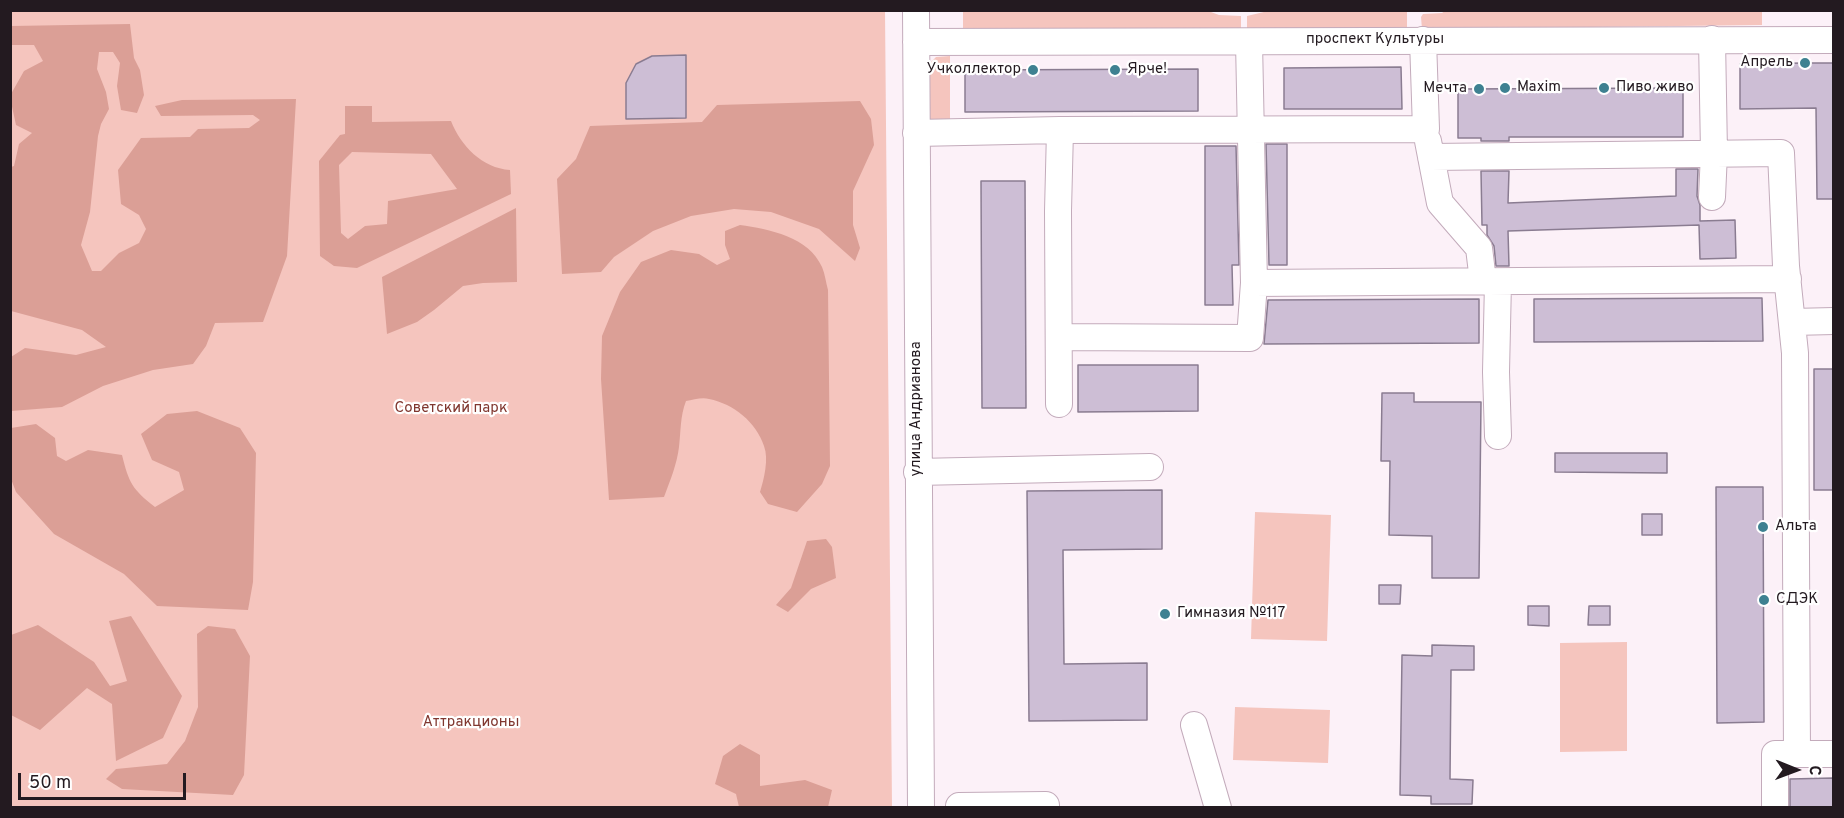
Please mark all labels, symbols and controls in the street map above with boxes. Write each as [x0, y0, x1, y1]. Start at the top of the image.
street label: проспект Культуры [1306, 31, 1444, 49]
place label: Апрель [1740, 54, 1793, 72]
marker: Апрель [1798, 56, 1812, 70]
place label: Учколлектор [927, 61, 1021, 79]
place label: Ярче! [1127, 61, 1167, 79]
marker: Учколлектор [1026, 63, 1040, 77]
marker: Ярче! [1108, 63, 1122, 77]
place label: Maxim [1517, 79, 1561, 97]
place label: Пиво живо [1616, 79, 1694, 97]
place label: Мечта [1423, 80, 1467, 98]
marker: Maxim [1498, 81, 1512, 95]
marker: Пиво живо [1597, 81, 1611, 95]
marker: Мечта [1472, 82, 1486, 96]
street label: улица Андрианова [908, 341, 926, 477]
park label: Советский парк [395, 400, 507, 418]
place label: Альта [1775, 518, 1817, 536]
marker: Альта [1756, 520, 1770, 534]
place label: СДЭК [1776, 591, 1818, 609]
marker: СДЭК [1757, 593, 1771, 607]
place label: Гимназия №117 [1177, 605, 1285, 623]
marker: Гимназия №117 [1158, 607, 1172, 621]
park label: Аттракционы [423, 714, 519, 732]
north arrow [1766, 740, 1826, 800]
scale bar [21, 761, 189, 799]
text: С [1804, 765, 1824, 776]
text: 50 m [29, 772, 71, 795]

